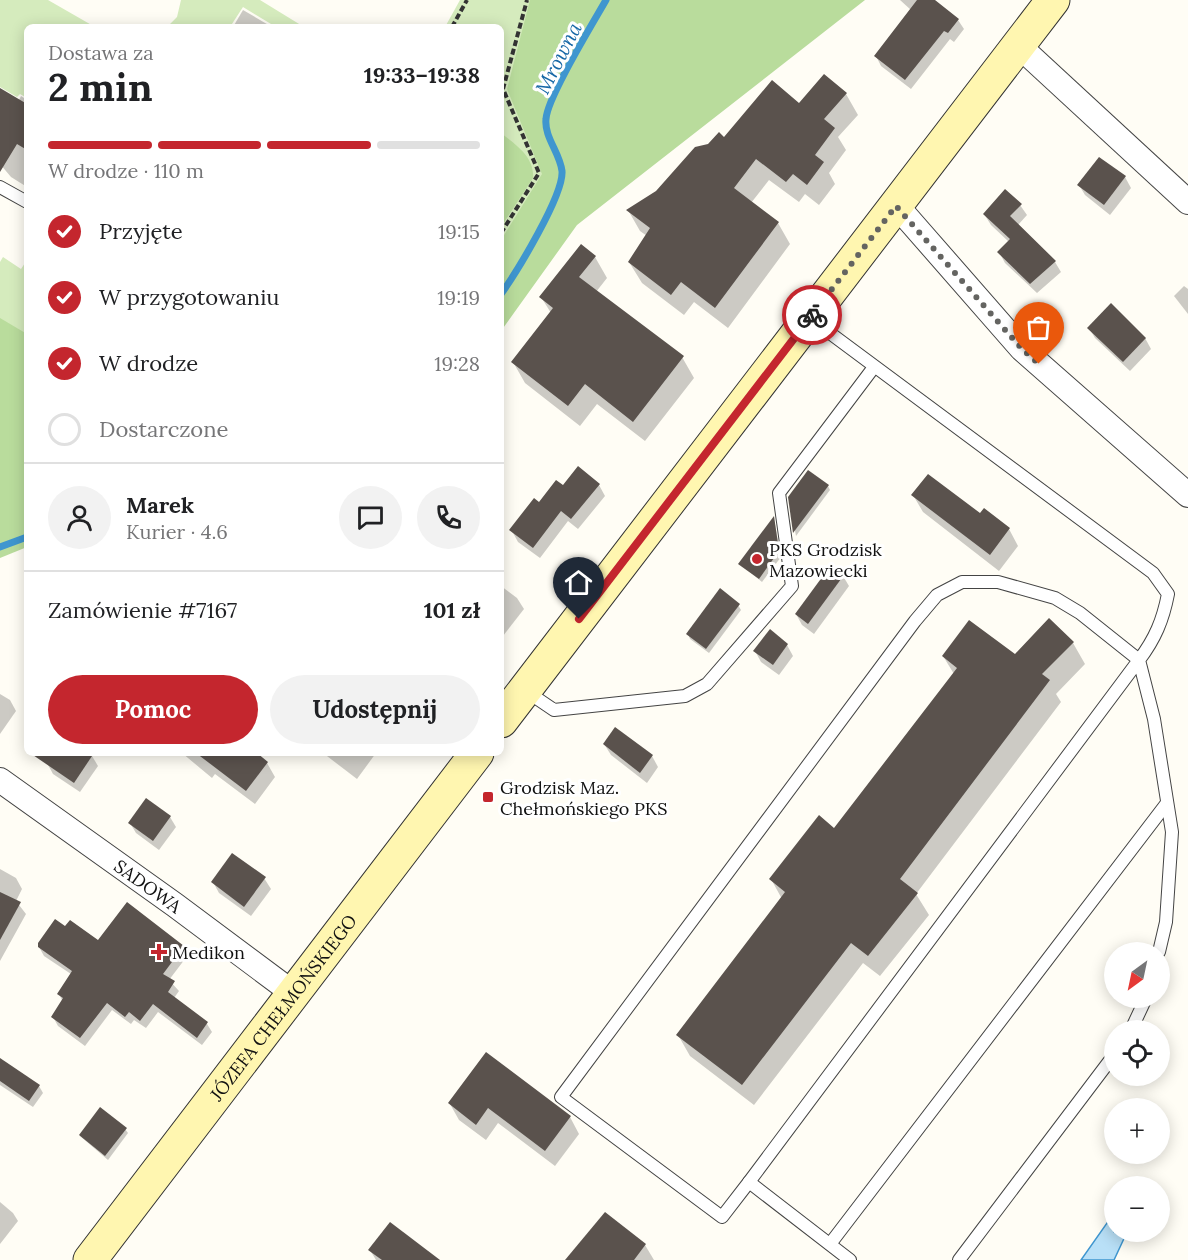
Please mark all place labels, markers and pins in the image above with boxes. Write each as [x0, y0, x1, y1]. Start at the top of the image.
pin [1013, 302, 1064, 364]
place label: PKS Grodzisk Mazowiecki [769, 538, 882, 582]
marker: PKS Grodzisk Mazowiecki [750, 552, 764, 566]
pin [553, 557, 604, 619]
place label: Grodzisk Maz. Chełmońskiego PKS [500, 776, 667, 820]
marker: Grodzisk Maz. Chełmońskiego PKS [481, 790, 495, 804]
place label: Medikon [172, 941, 245, 964]
marker: Medikon [150, 943, 168, 961]

